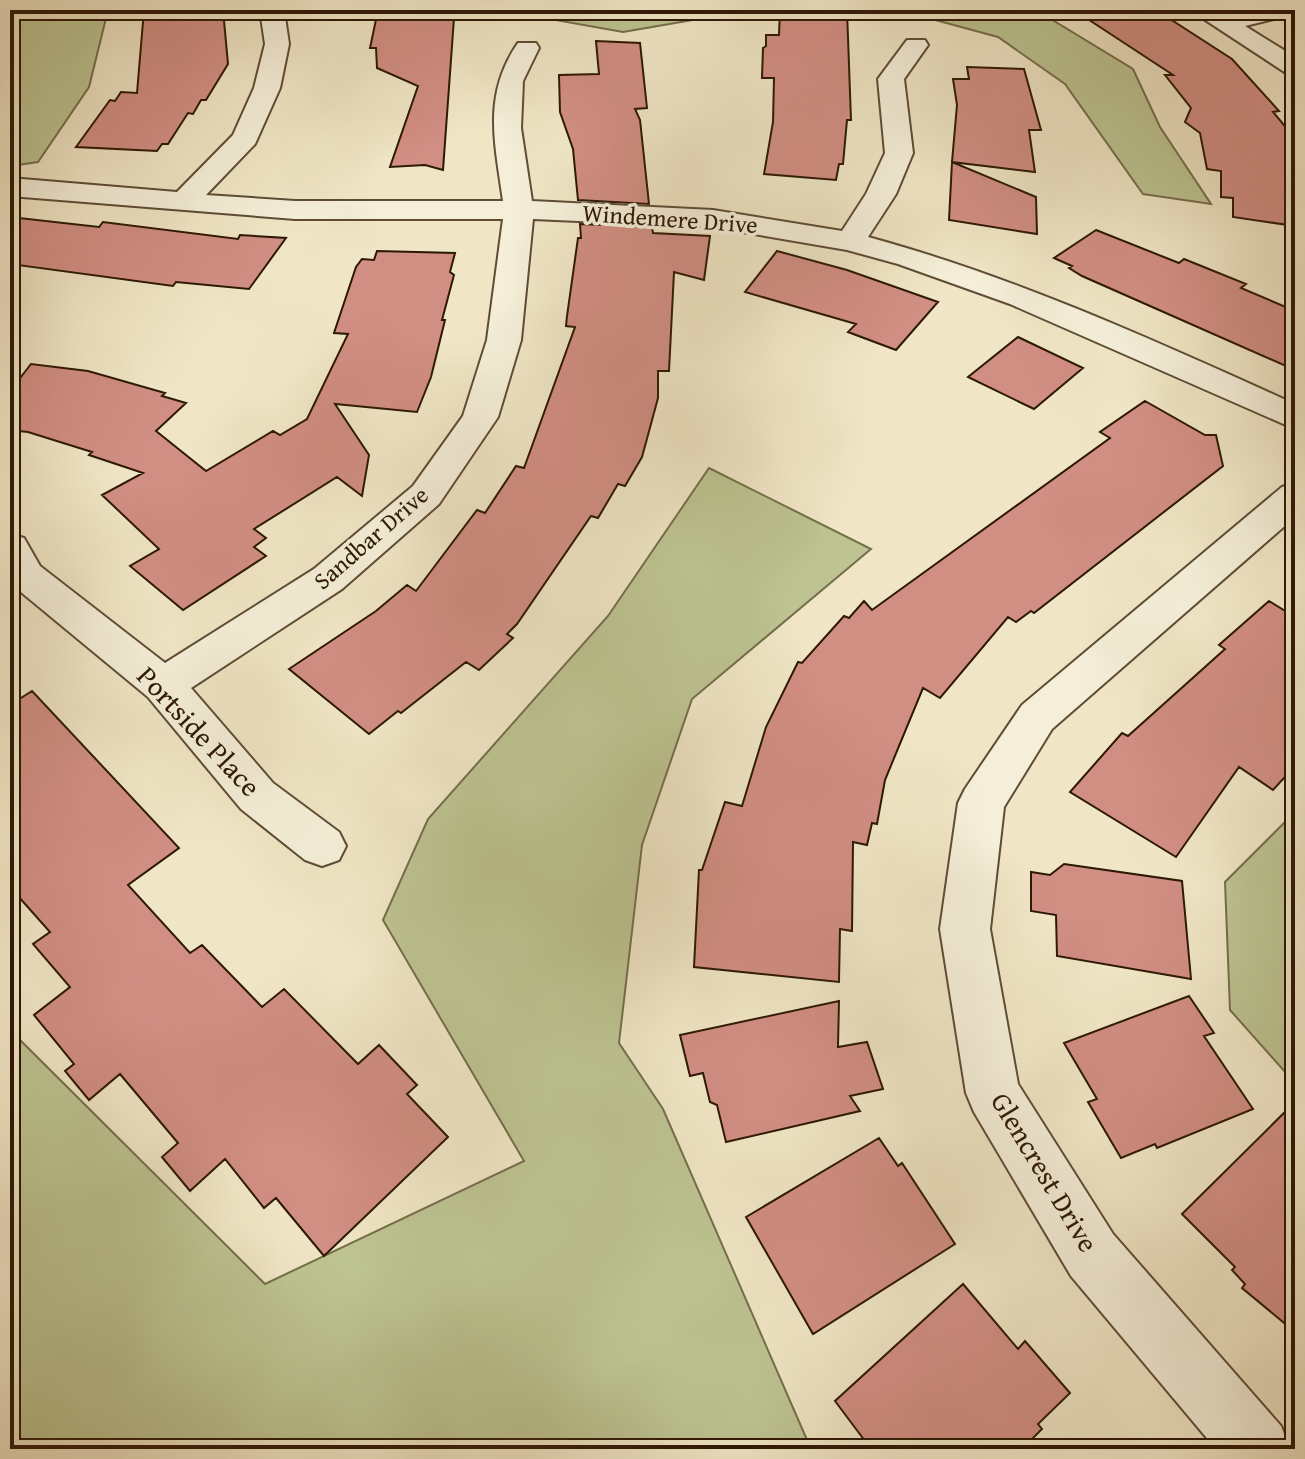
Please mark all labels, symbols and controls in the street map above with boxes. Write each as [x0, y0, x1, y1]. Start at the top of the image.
street label: Windemere Drive [581, 195, 759, 242]
street label: Sandbar Drive [306, 478, 436, 597]
street label: Portside Place [128, 656, 271, 805]
street label: Glencrest Drive [982, 1084, 1109, 1259]

